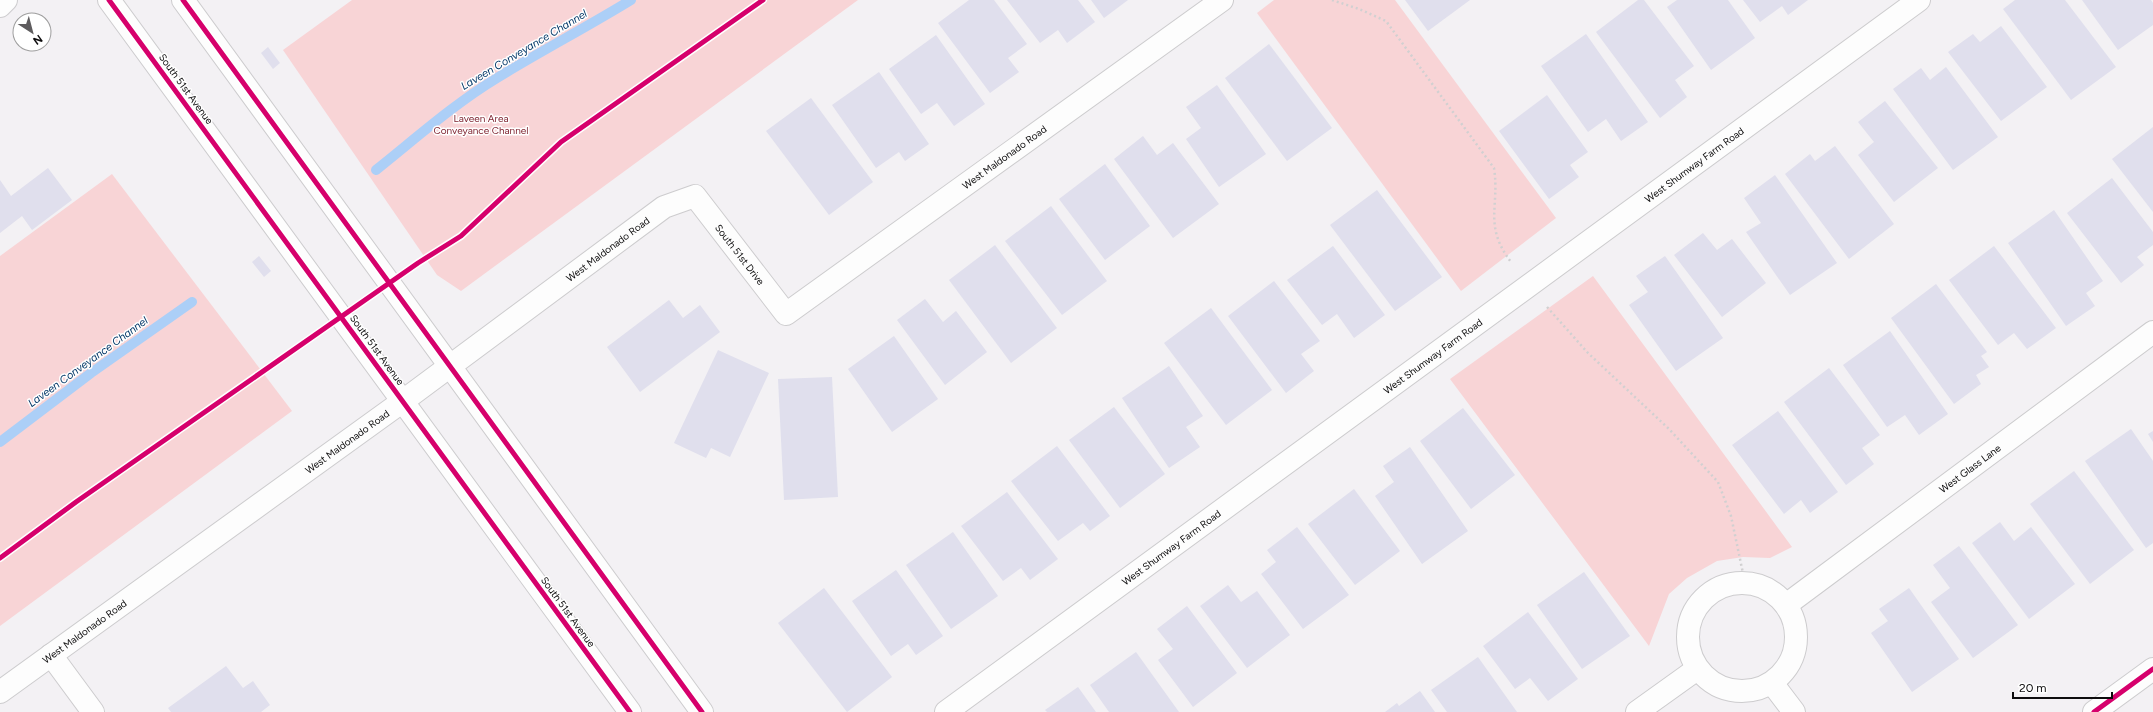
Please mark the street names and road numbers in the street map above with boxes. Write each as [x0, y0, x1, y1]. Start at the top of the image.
street label: South 51st Avenue [156, 51, 216, 127]
street label: West Maldonado Road [959, 122, 1049, 192]
street label: West Shumway Farm Road [1642, 124, 1746, 205]
street label: West Maldonado Road [563, 214, 652, 284]
street label: South 51st Drive [713, 221, 768, 288]
street label: South 51st Avenue [347, 312, 407, 388]
street label: West Shumway Farm Road [1380, 315, 1485, 397]
street label: West Maldonado Road [302, 407, 392, 476]
street label: West Glass Lane [1936, 441, 2004, 496]
street label: West Shumway Farm Road [1119, 507, 1223, 588]
street label: South 51st Avenue [538, 574, 598, 650]
street label: West Maldonado Road [40, 596, 129, 666]

